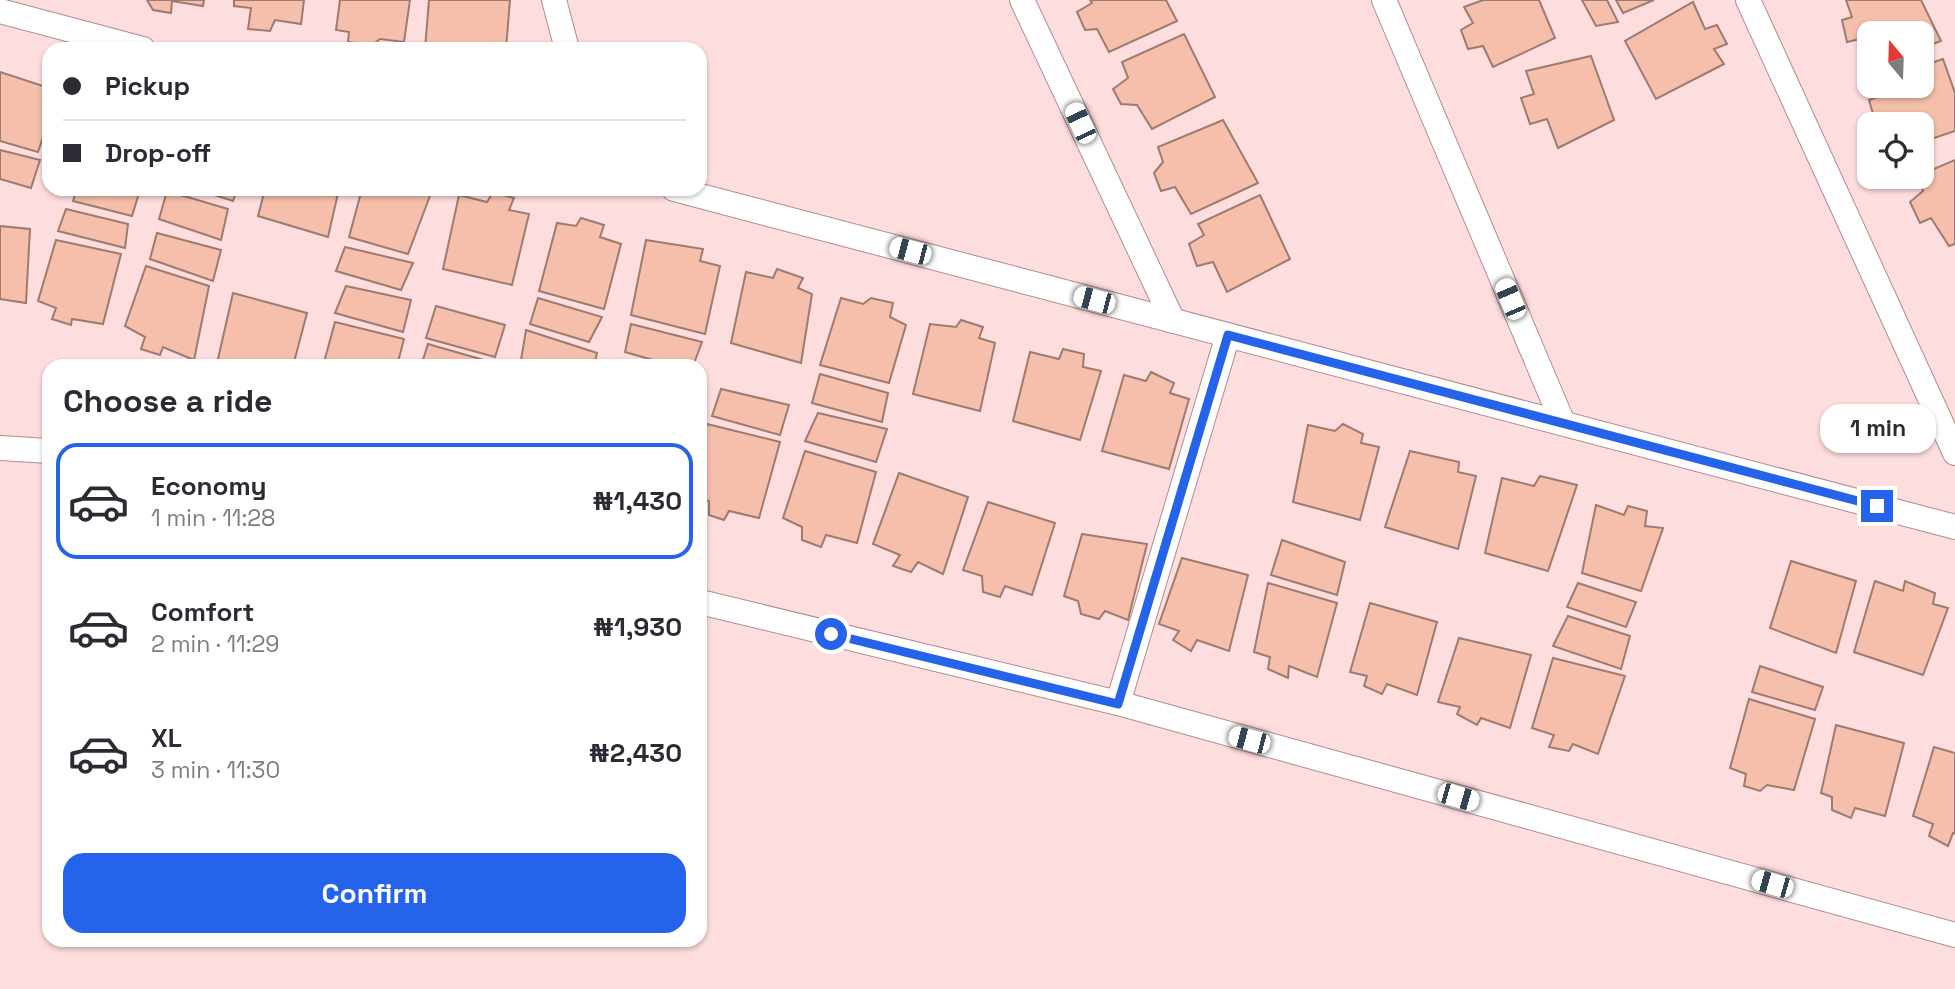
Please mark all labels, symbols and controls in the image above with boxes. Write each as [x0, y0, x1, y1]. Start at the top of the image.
north arrow [1857, 21, 1934, 98]
map controls [1857, 21, 1934, 189]
text: Pickup [105, 69, 190, 103]
car [1062, 100, 1099, 146]
button: locate [1857, 112, 1934, 189]
text: Drop-off [105, 136, 211, 170]
car [887, 235, 934, 267]
car [1493, 276, 1528, 322]
car [1071, 284, 1118, 316]
text: Choose a ride [63, 381, 273, 421]
callout: 1 min [1819, 405, 1935, 454]
text: 1 min [1850, 413, 1906, 443]
text: Economy [151, 469, 267, 503]
icon: car [67, 470, 130, 533]
text: ₦1,430 [592, 484, 682, 518]
route end [1861, 490, 1893, 522]
text: 1 min · 11:28 [151, 503, 275, 533]
text: Comfort [151, 595, 254, 629]
icon: car [67, 596, 130, 659]
text: ₦1,930 [593, 610, 682, 644]
route start [815, 618, 847, 650]
text: 2 min · 11:29 [151, 629, 279, 659]
text: XL [151, 721, 182, 755]
icon: car [67, 722, 130, 785]
car [1226, 724, 1273, 756]
text: ₦2,430 [589, 736, 682, 770]
text: 3 min · 11:30 [151, 755, 280, 785]
car [1435, 781, 1482, 813]
button: Confirm [63, 853, 686, 933]
car [1749, 868, 1796, 900]

